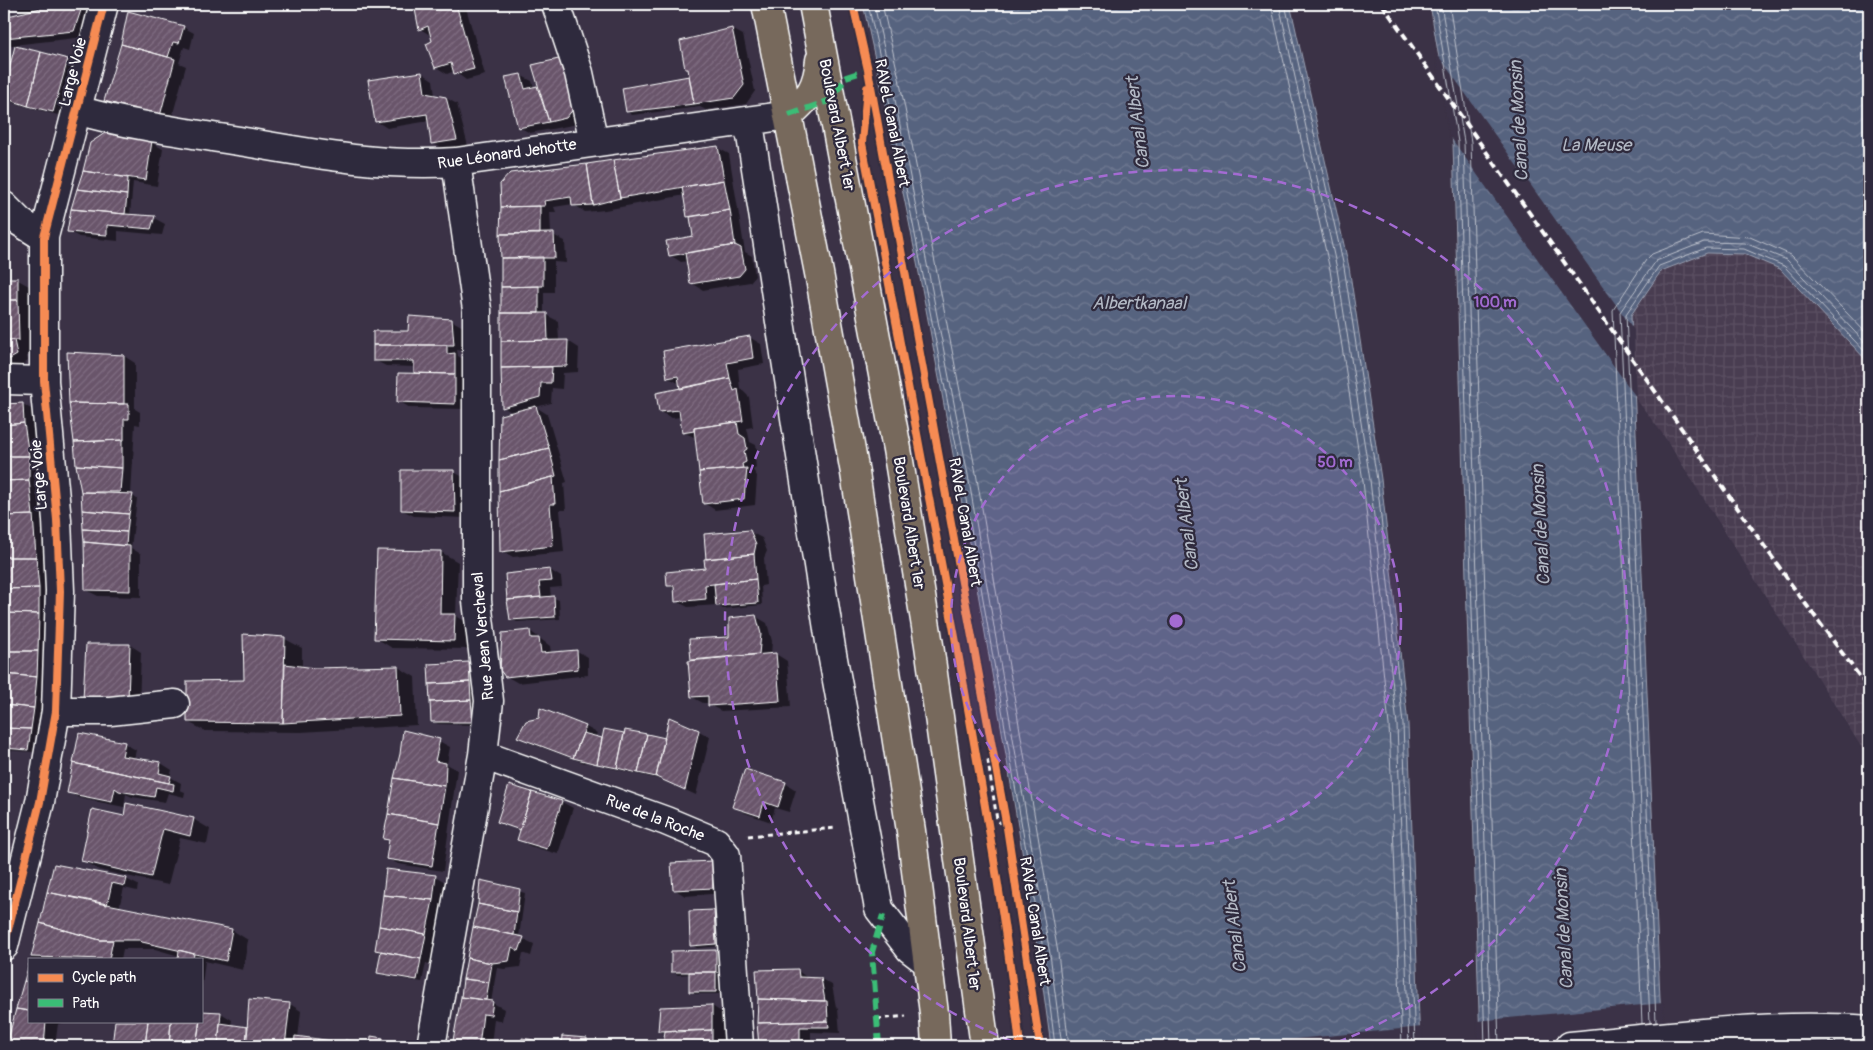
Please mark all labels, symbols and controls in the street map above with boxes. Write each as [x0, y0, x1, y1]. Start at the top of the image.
street label: Large Voie [55, 35, 91, 109]
street label: Boulevard Albert 1er [814, 57, 860, 193]
street label: RAVeL Canal Albert [870, 57, 914, 189]
water label: Canal de Monsin [1504, 59, 1534, 182]
water label: Canal Albert [1121, 74, 1155, 171]
street label: Rue Léonard Jehotte [436, 134, 578, 174]
water label: La Meuse [1561, 134, 1633, 157]
water label: Albertkanaal [1092, 292, 1188, 315]
text: 100 m [1474, 293, 1516, 312]
street label: Large Voie [26, 439, 52, 511]
text: 50 m [1318, 453, 1352, 472]
street label: Boulevard Albert 1er [889, 455, 929, 591]
street label: RAVeL Canal Albert [944, 456, 986, 588]
water label: Canal de Monsin [1526, 463, 1556, 586]
water label: Canal Albert [1170, 476, 1204, 573]
street label: Rue Jean Vercheval [467, 571, 499, 701]
centre of rings [1167, 612, 1185, 630]
street label: Rue de la Roche [603, 790, 707, 846]
street label: RAVeL Canal Albert [1015, 855, 1055, 987]
street label: Boulevard Albert 1er [949, 856, 985, 992]
water label: Canal de Monsin [1549, 867, 1579, 990]
water label: Canal Albert [1218, 878, 1252, 975]
legend [28, 958, 202, 1022]
text: Cycle path [72, 968, 136, 987]
text: Path [72, 994, 99, 1013]

